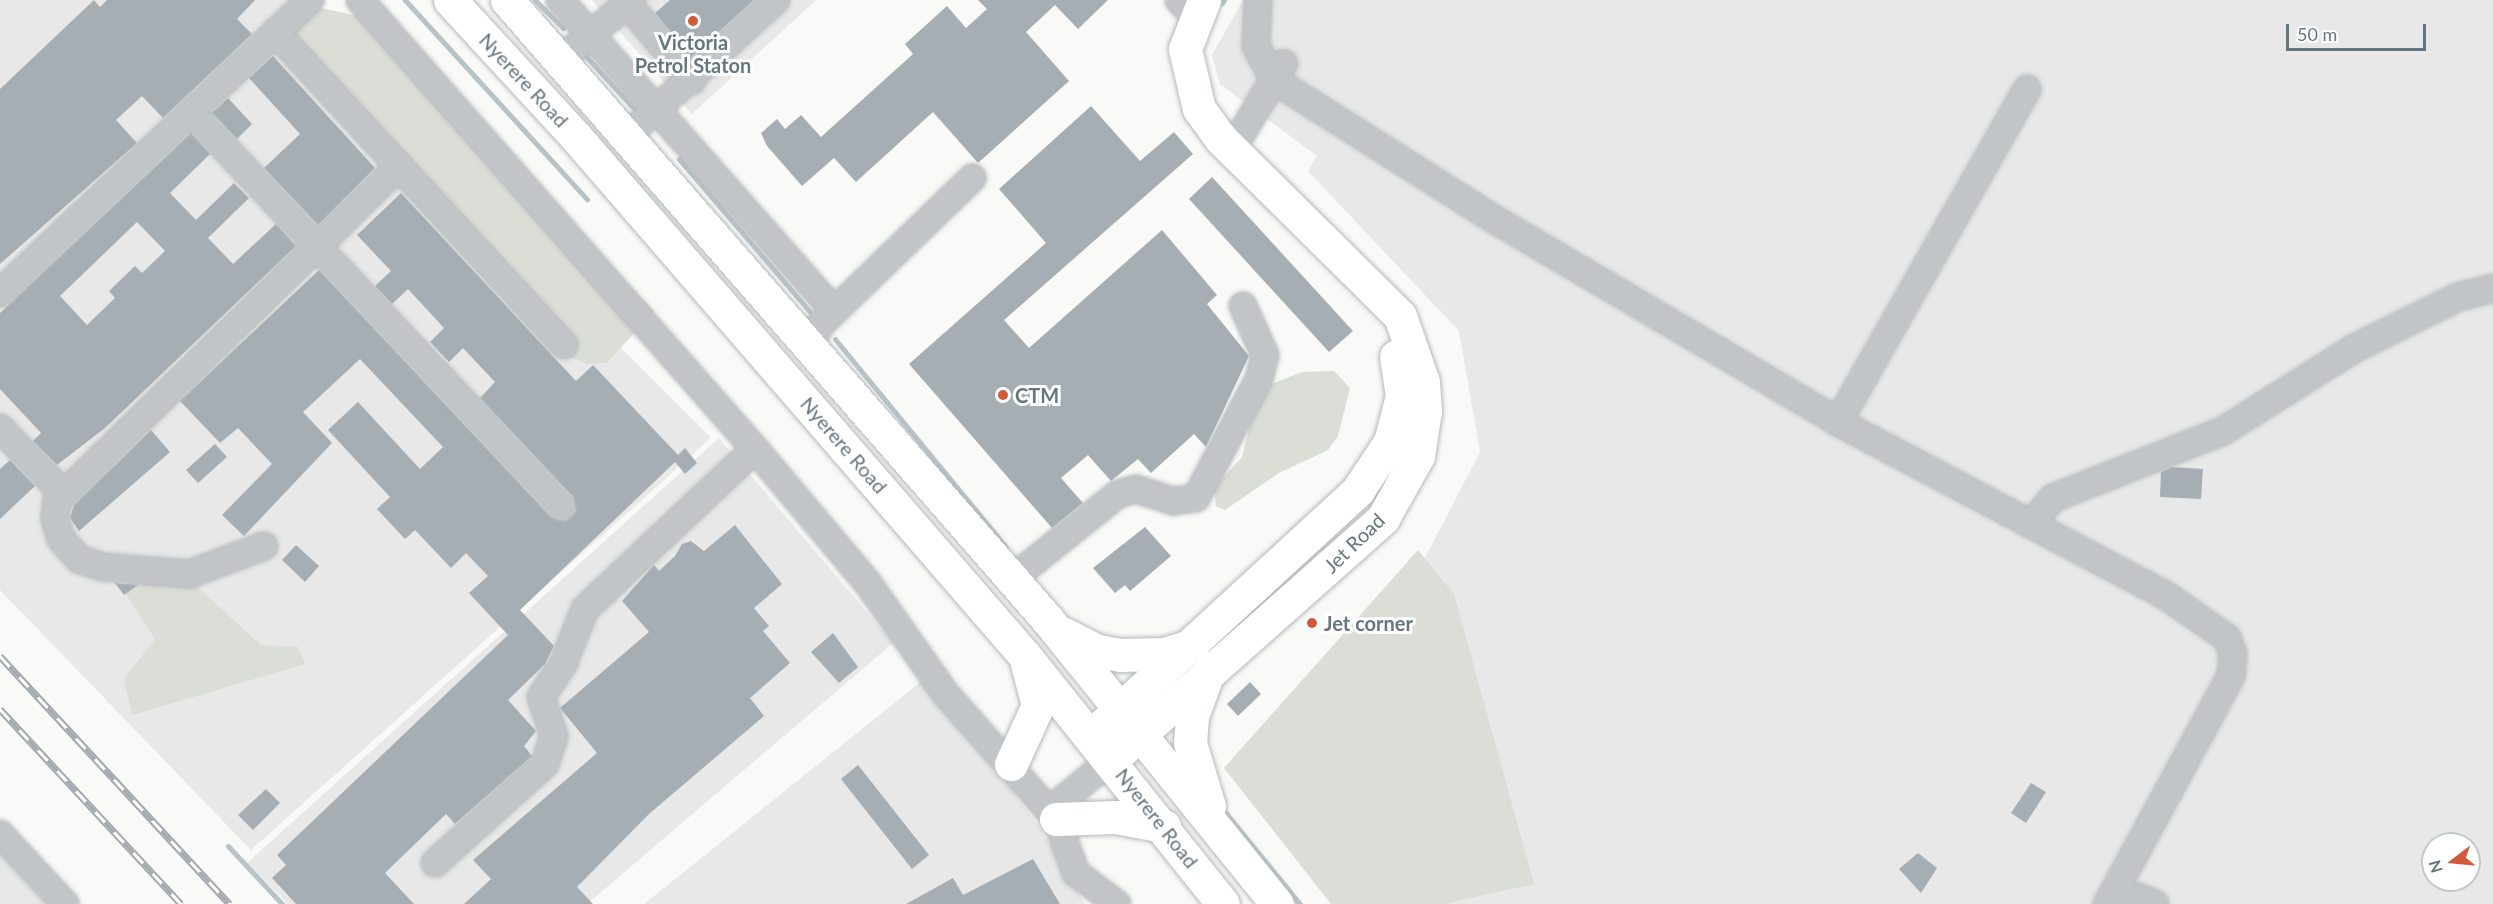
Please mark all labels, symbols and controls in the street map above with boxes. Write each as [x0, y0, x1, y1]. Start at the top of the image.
scale bar [2289, 12, 2428, 50]
marker: Victoria Petrol Staton [686, 14, 700, 28]
text: 50 m [2297, 23, 2337, 45]
street label: Nyerere Road [474, 28, 574, 132]
place label: Victoria Petrol Staton [635, 30, 751, 77]
place label: CTM [1015, 383, 1059, 407]
marker: CTM [996, 388, 1010, 402]
street label: Nyerere Road [796, 392, 892, 498]
street label: Jet Road [1319, 508, 1389, 578]
place label: Jet corner [1324, 611, 1413, 635]
marker: Jet corner [1305, 616, 1319, 630]
street label: Nyerere Road [1111, 763, 1203, 873]
north arrow [2421, 832, 2481, 892]
text: N [2424, 858, 2446, 875]

